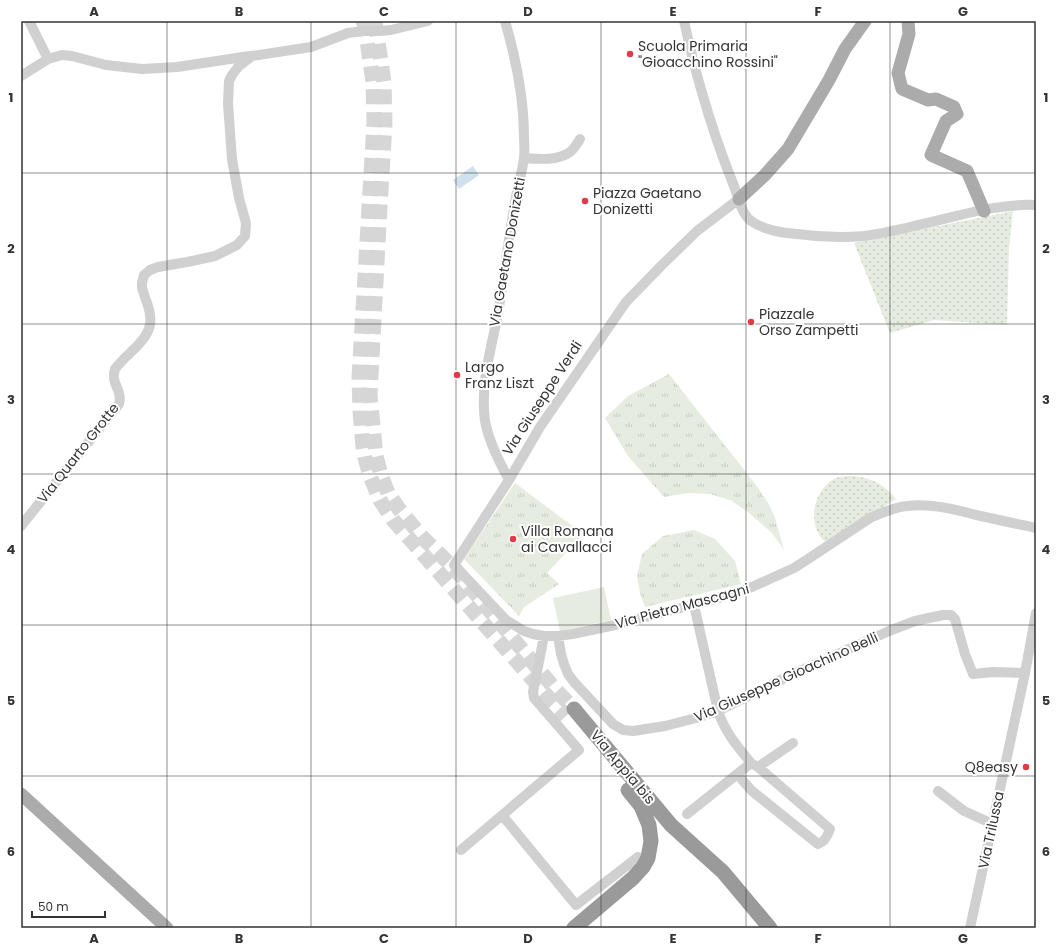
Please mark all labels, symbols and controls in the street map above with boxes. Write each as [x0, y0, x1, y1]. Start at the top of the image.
text: A [89, 2, 99, 21]
text: B [235, 2, 244, 21]
text: C [379, 2, 389, 21]
text: D [523, 2, 533, 21]
text: E [669, 2, 677, 21]
text: F [814, 2, 822, 21]
text: G [958, 2, 968, 21]
place label: Scuola Primaria "Gioacchino Rossini" [638, 36, 778, 72]
marker: Scuola Primaria "Gioacchino Rossini" [625, 49, 635, 59]
text: 1 [9, 88, 13, 107]
text: 1 [1044, 88, 1048, 107]
street label: Via Gaetano Donizetti [484, 176, 530, 328]
place label: Piazza Gaetano Donizetti [593, 183, 702, 219]
marker: Piazza Gaetano Donizetti [580, 196, 590, 206]
text: 2 [7, 239, 15, 258]
text: 2 [1042, 239, 1050, 258]
place label: Piazzale Orso Zampetti [759, 304, 858, 340]
marker: Piazzale Orso Zampetti [746, 317, 756, 327]
street label: Via Giuseppe Verdi [497, 337, 587, 459]
place label: Largo Franz Liszt [465, 357, 534, 393]
marker: Largo Franz Liszt [452, 370, 462, 380]
text: 3 [7, 390, 15, 409]
text: 3 [1042, 390, 1050, 409]
street label: Via Quarto Grotte [32, 398, 124, 507]
place label: Villa Romana ai Cavallacci [521, 521, 614, 557]
marker: Villa Romana ai Cavallacci [508, 534, 518, 544]
text: 4 [7, 540, 16, 559]
text: 4 [1042, 540, 1051, 559]
street label: Via Pietro Mascagni [613, 578, 751, 634]
street label: Via Giuseppe Gioachino Belli [691, 627, 881, 727]
text: 5 [7, 691, 15, 710]
text: 5 [1042, 691, 1050, 710]
street label: Via Appia bis [586, 726, 660, 808]
place label: Q8easy [965, 757, 1018, 777]
marker: Q8easy [1021, 762, 1031, 772]
street label: Via Trilussa [973, 789, 1009, 871]
text: 6 [7, 842, 15, 861]
text: 6 [1042, 842, 1050, 861]
scale bar [32, 893, 105, 919]
text: 50 m [38, 898, 69, 915]
text: A [89, 929, 99, 948]
text: B [235, 929, 244, 948]
text: C [379, 929, 389, 948]
text: D [523, 929, 533, 948]
text: E [669, 929, 677, 948]
text: F [814, 929, 822, 948]
text: G [958, 929, 968, 948]

